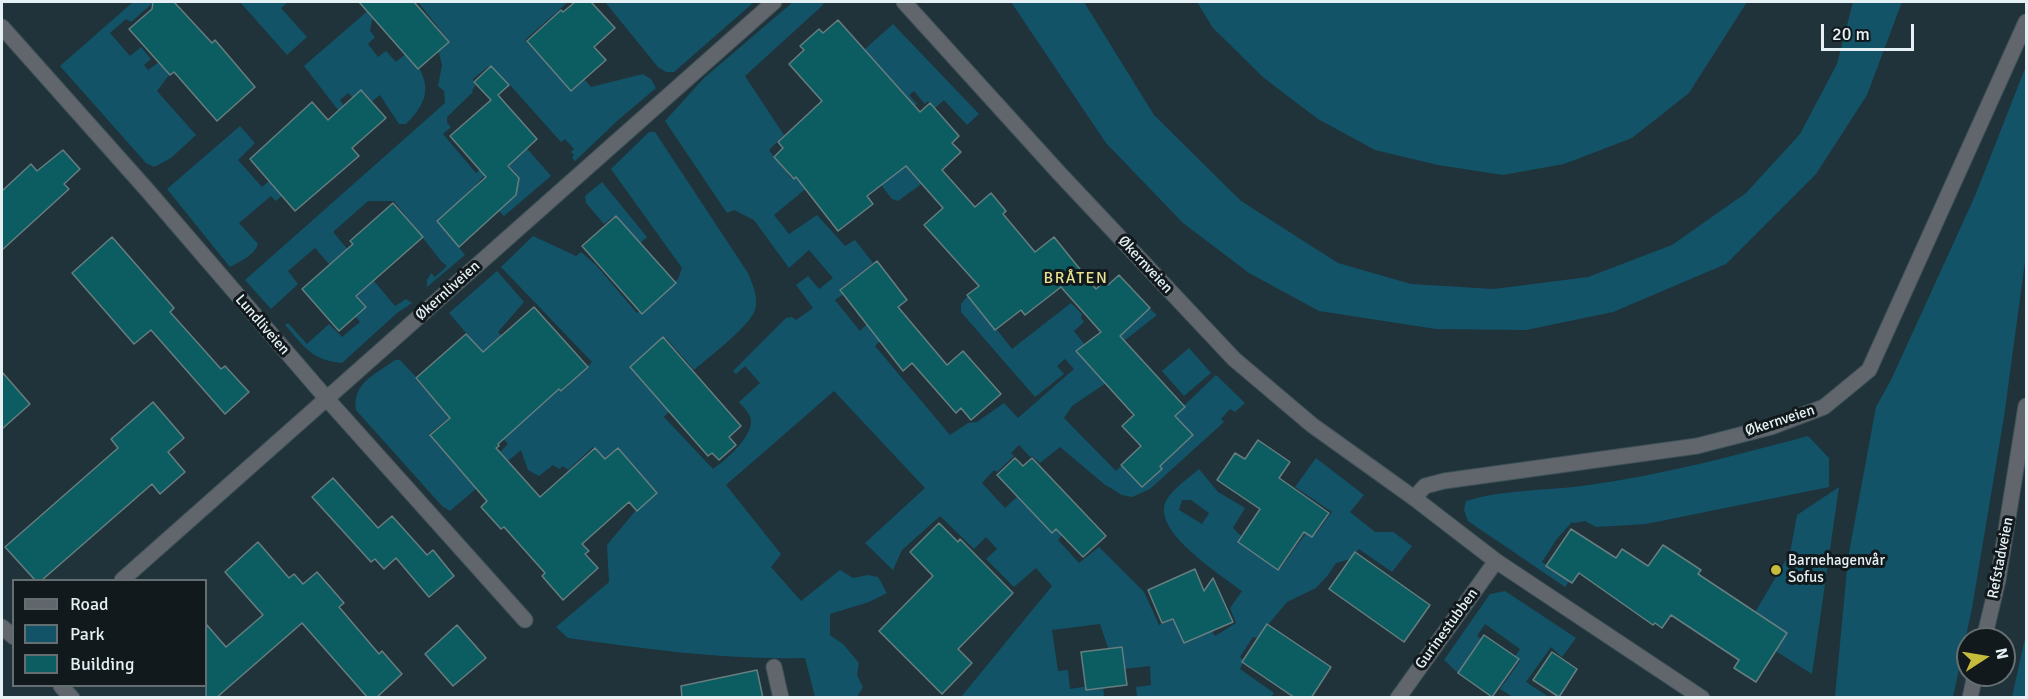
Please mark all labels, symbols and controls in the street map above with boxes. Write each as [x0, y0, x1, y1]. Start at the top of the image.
scale bar [1824, 12, 1917, 50]
text: 20 m [1832, 23, 1870, 45]
street label: Økernveien [1114, 233, 1176, 297]
street label: Økernliveien [412, 257, 484, 325]
district label: BRÅTEN [1044, 269, 1108, 289]
street label: Lundliveien [231, 291, 293, 359]
street label: Økernveien [1743, 401, 1817, 441]
street label: Refstadveien [1984, 516, 2018, 600]
place label: Barnehagenvår Sofus [1788, 552, 1885, 587]
marker: Barnehagenvår Sofus [1769, 563, 1783, 577]
legend [12, 579, 207, 687]
street label: Gurinestubben [1412, 585, 1482, 673]
text: Road [70, 593, 109, 615]
text: Park [70, 623, 105, 645]
north arrow [1956, 627, 2016, 687]
text: N [1991, 646, 2013, 661]
text: Building [70, 653, 134, 675]

